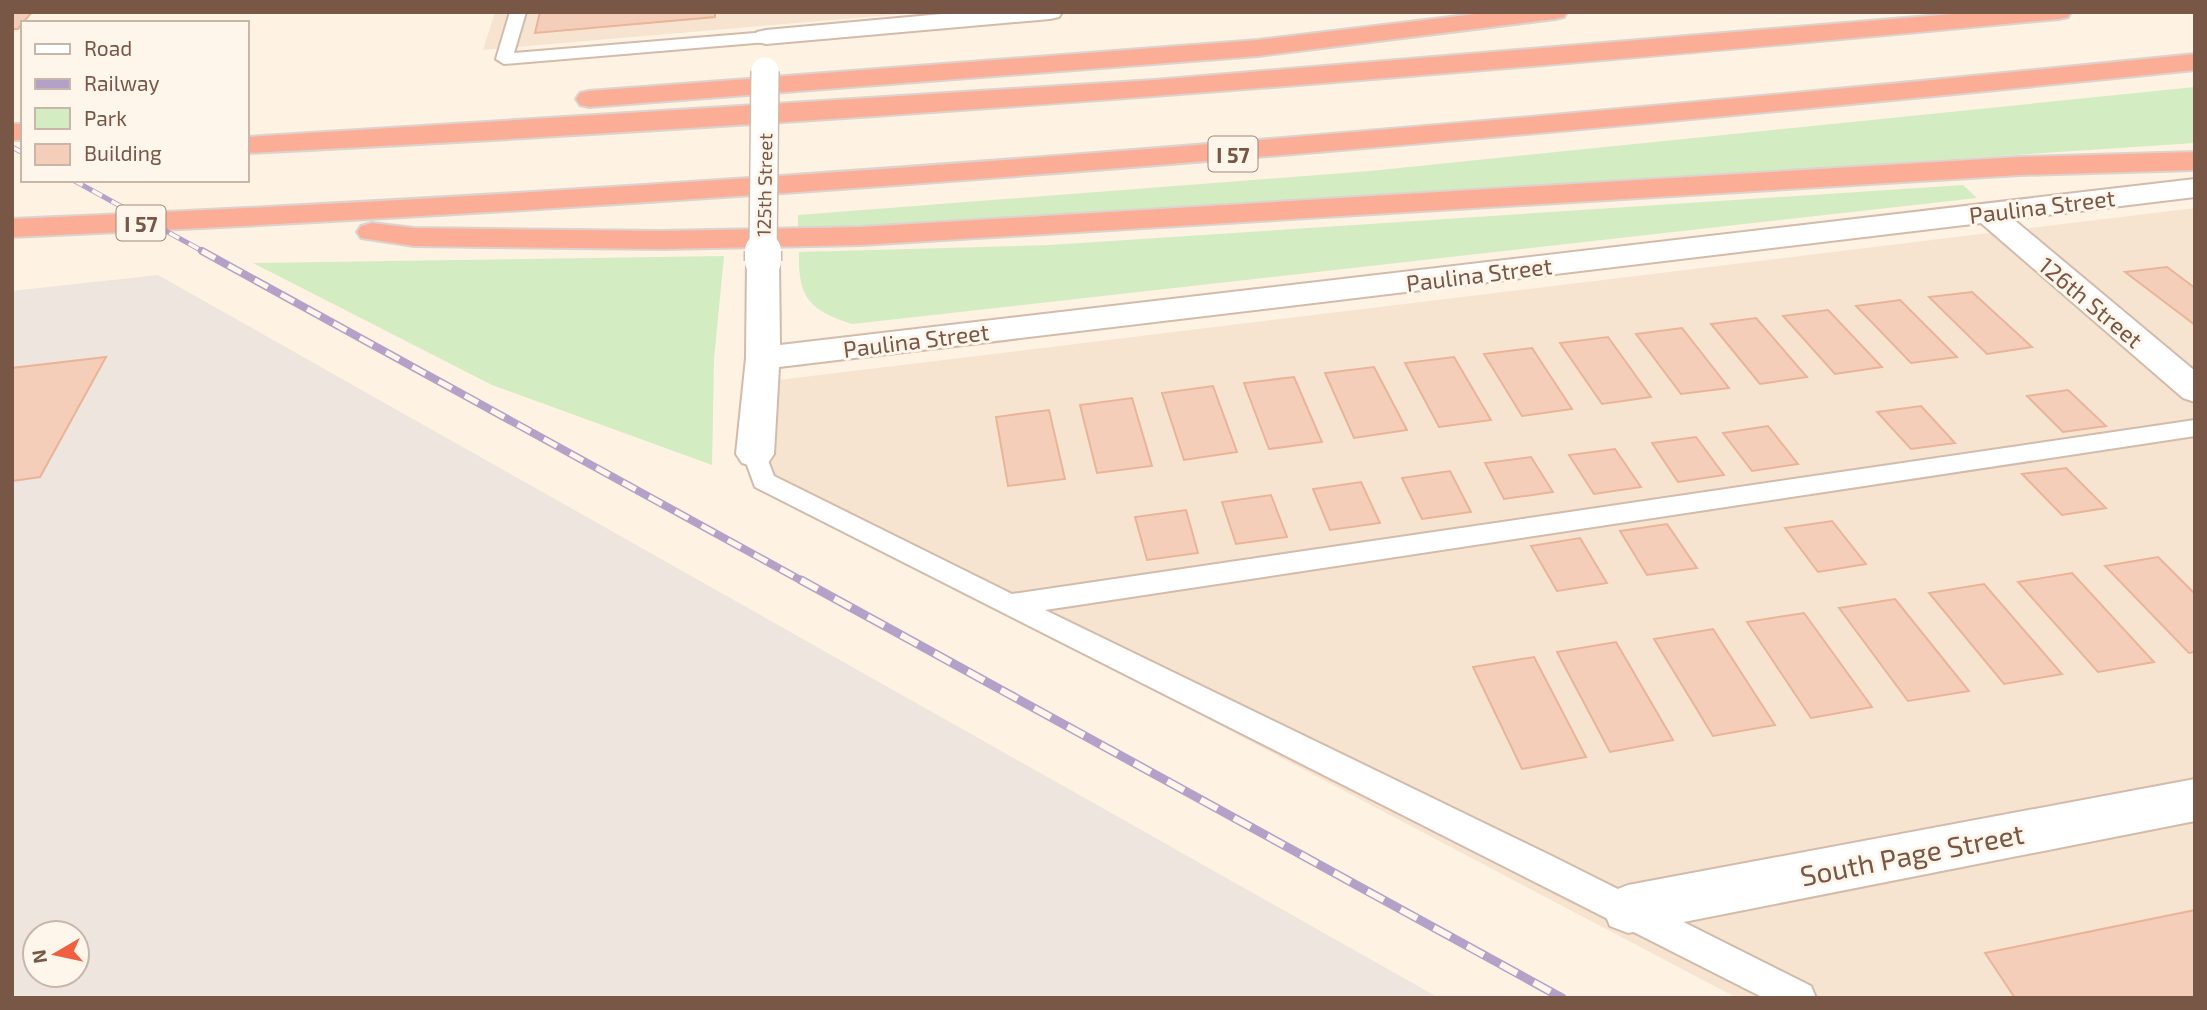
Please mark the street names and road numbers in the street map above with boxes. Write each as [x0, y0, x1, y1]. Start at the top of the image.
street label: 125th Street [752, 133, 776, 237]
road number: I 57 [1208, 136, 1258, 172]
street label: Paulina Street [1967, 183, 2117, 229]
road number: I 57 [116, 206, 166, 241]
street label: Paulina Street [1404, 251, 1554, 297]
street label: 126th Street [2034, 251, 2149, 353]
street label: Paulina Street [841, 317, 991, 363]
street label: South Page Street [1797, 816, 2027, 892]

